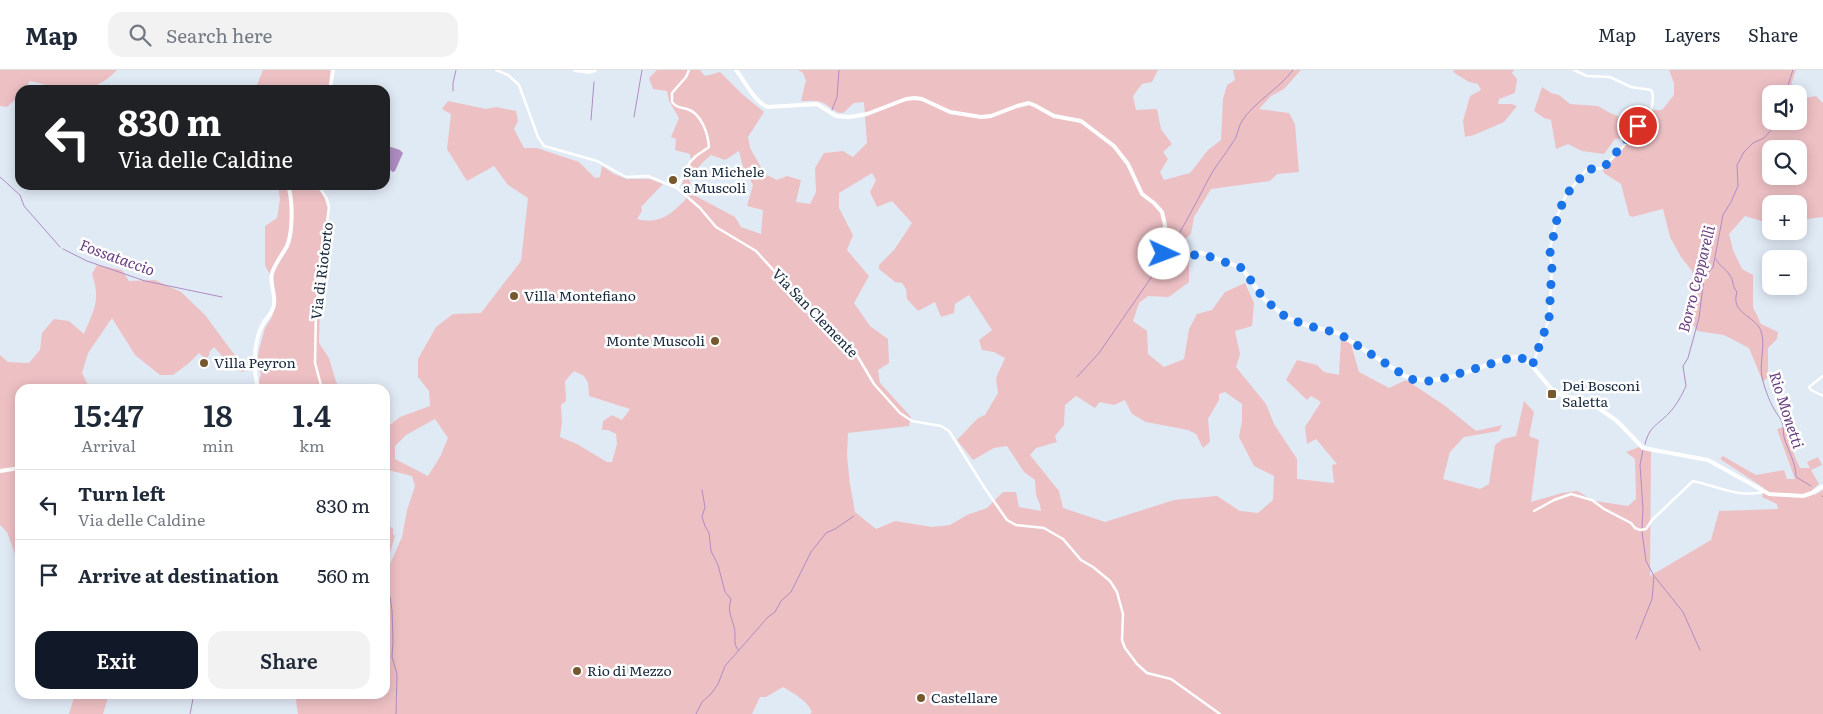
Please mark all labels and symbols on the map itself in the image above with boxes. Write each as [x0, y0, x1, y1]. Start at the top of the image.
pin [1617, 105, 1659, 147]
place label: San Michele a Muscoli [683, 161, 764, 197]
marker: San Michele a Muscoli [667, 174, 679, 186]
street label: Via di Riotorto [305, 221, 337, 321]
water label: Borro Cepparelli [1671, 222, 1720, 335]
position arrow [1137, 227, 1189, 279]
water label: Fossataccio [77, 232, 158, 281]
street label: Via San Clemente [768, 263, 863, 361]
place label: Villa Montefiano [524, 285, 636, 305]
marker: Villa Montefiano [508, 290, 520, 302]
place label: Monte Muscoli [606, 330, 705, 350]
marker: Monte Muscoli [709, 335, 721, 347]
place label: Villa Peyron [214, 352, 296, 372]
marker: Villa Peyron [198, 357, 210, 369]
water label: Rio Monetti [1764, 368, 1811, 451]
place label: Dei Bosconi Saletta [1562, 375, 1640, 411]
marker: Dei Bosconi Saletta [1546, 388, 1558, 400]
place label: Rio di Mezzo [587, 660, 672, 680]
marker: Rio di Mezzo [571, 665, 583, 677]
place label: Castellare [931, 687, 997, 707]
marker: Castellare [915, 692, 927, 704]

